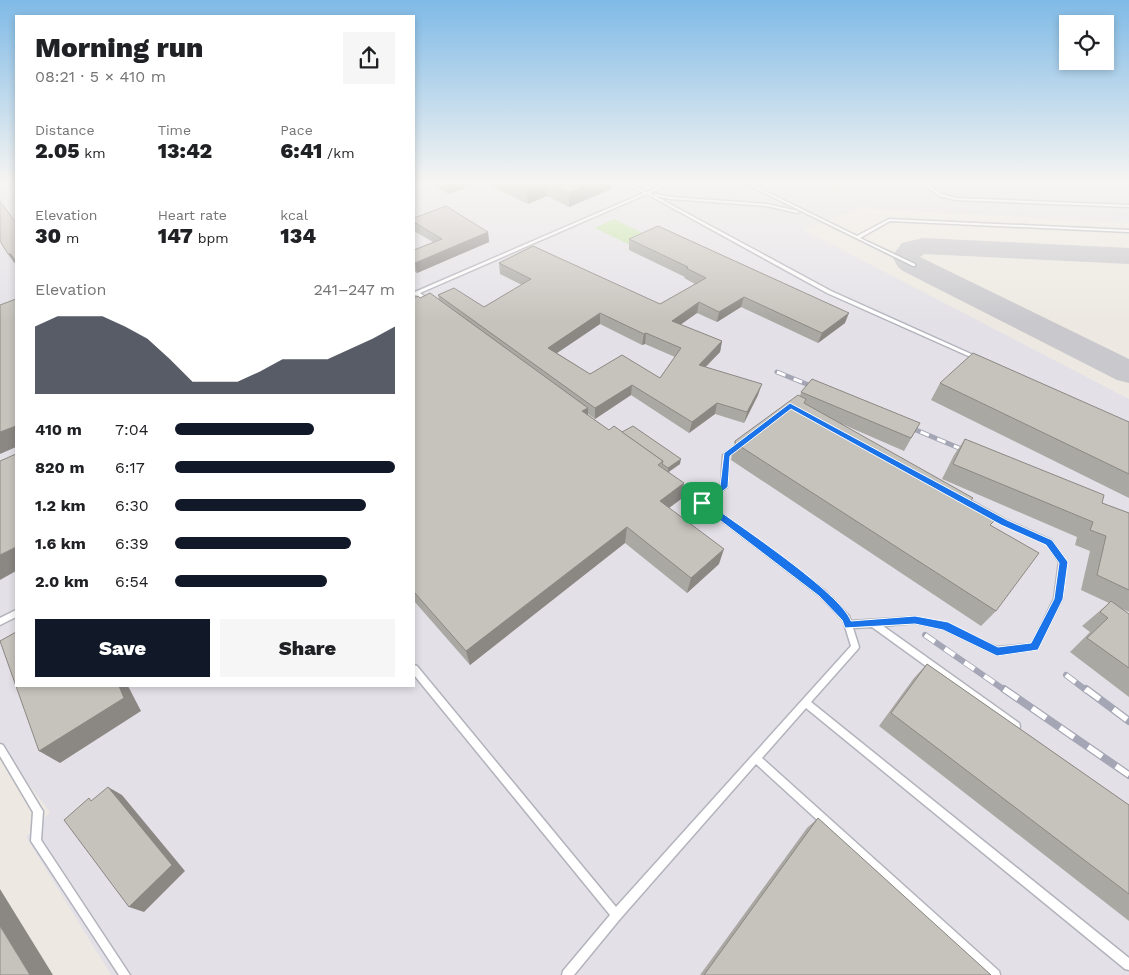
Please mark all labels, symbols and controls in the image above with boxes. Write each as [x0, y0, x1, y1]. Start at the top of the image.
map controls [1059, 15, 1114, 70]
button: locate [1059, 15, 1114, 70]
text: Morning run [35, 31, 203, 64]
button: share [343, 32, 395, 84]
text: 08:21 · 5 × 410 m [35, 67, 166, 86]
text: Distance [35, 122, 95, 138]
text: Time [158, 122, 191, 138]
text: Pace [280, 122, 313, 138]
text: 2.05 [35, 138, 80, 163]
text: 13:42 [158, 138, 212, 163]
text: 6:41 [280, 138, 322, 163]
text: km [80, 145, 106, 161]
text: /km [322, 145, 355, 161]
text: Elevation [35, 207, 98, 223]
text: Heart rate [158, 207, 227, 223]
text: kcal [280, 207, 308, 223]
text: 30 [35, 223, 61, 248]
text: 147 [158, 223, 193, 248]
text: 134 [280, 223, 316, 248]
text: m [61, 230, 79, 246]
text: bpm [193, 230, 229, 246]
text: Elevation [35, 280, 106, 299]
text: 241–247 m [313, 280, 395, 299]
text: 410 m [35, 420, 82, 439]
text: 7:04 [115, 420, 148, 439]
text: 820 m [35, 458, 85, 477]
text: 6:17 [115, 458, 145, 477]
pin [681, 482, 723, 524]
icon: arrive [688, 489, 716, 517]
text: 1.2 km [35, 496, 86, 515]
text: 6:30 [115, 496, 149, 515]
text: 1.6 km [35, 534, 86, 553]
text: 6:39 [115, 534, 149, 553]
text: 2.0 km [35, 572, 89, 591]
text: 6:54 [115, 572, 149, 591]
button: Save [35, 619, 210, 677]
button: Share [220, 619, 395, 677]

